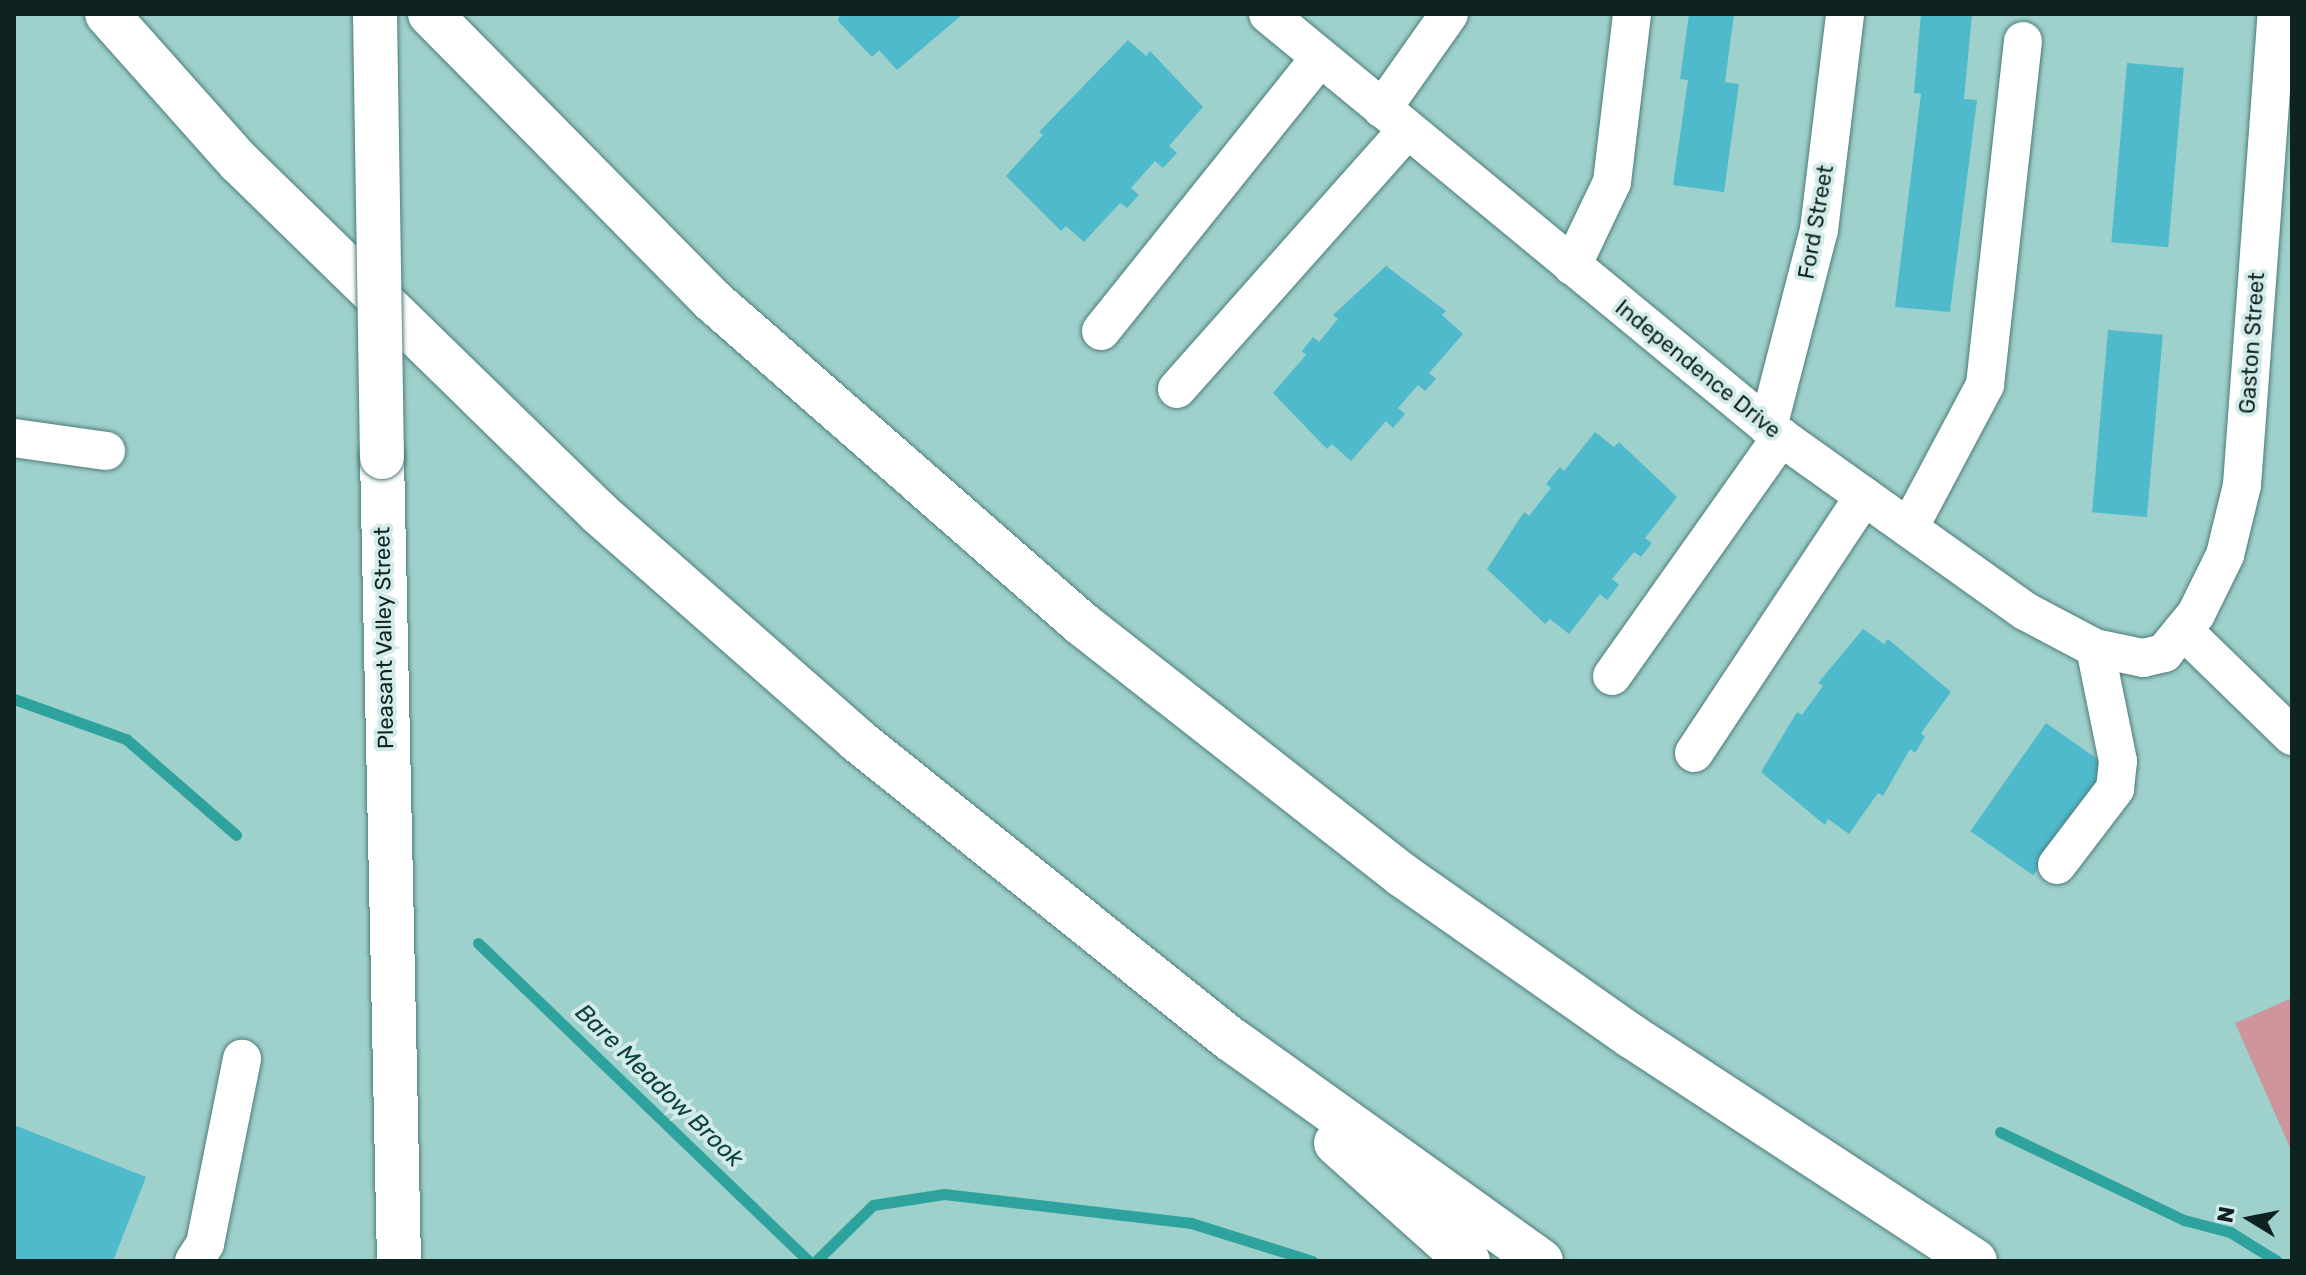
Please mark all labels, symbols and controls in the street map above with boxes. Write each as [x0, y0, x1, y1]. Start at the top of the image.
street label: Ford Street [1793, 163, 1839, 281]
street label: Gaston Street [2234, 271, 2270, 415]
street label: Independence Drive [1610, 294, 1786, 444]
street label: Pleasant Valley Street [369, 526, 399, 750]
water label: Bare Meadow Brook [569, 998, 749, 1174]
north arrow [2210, 1179, 2290, 1259]
text: N [2211, 1205, 2241, 1225]

